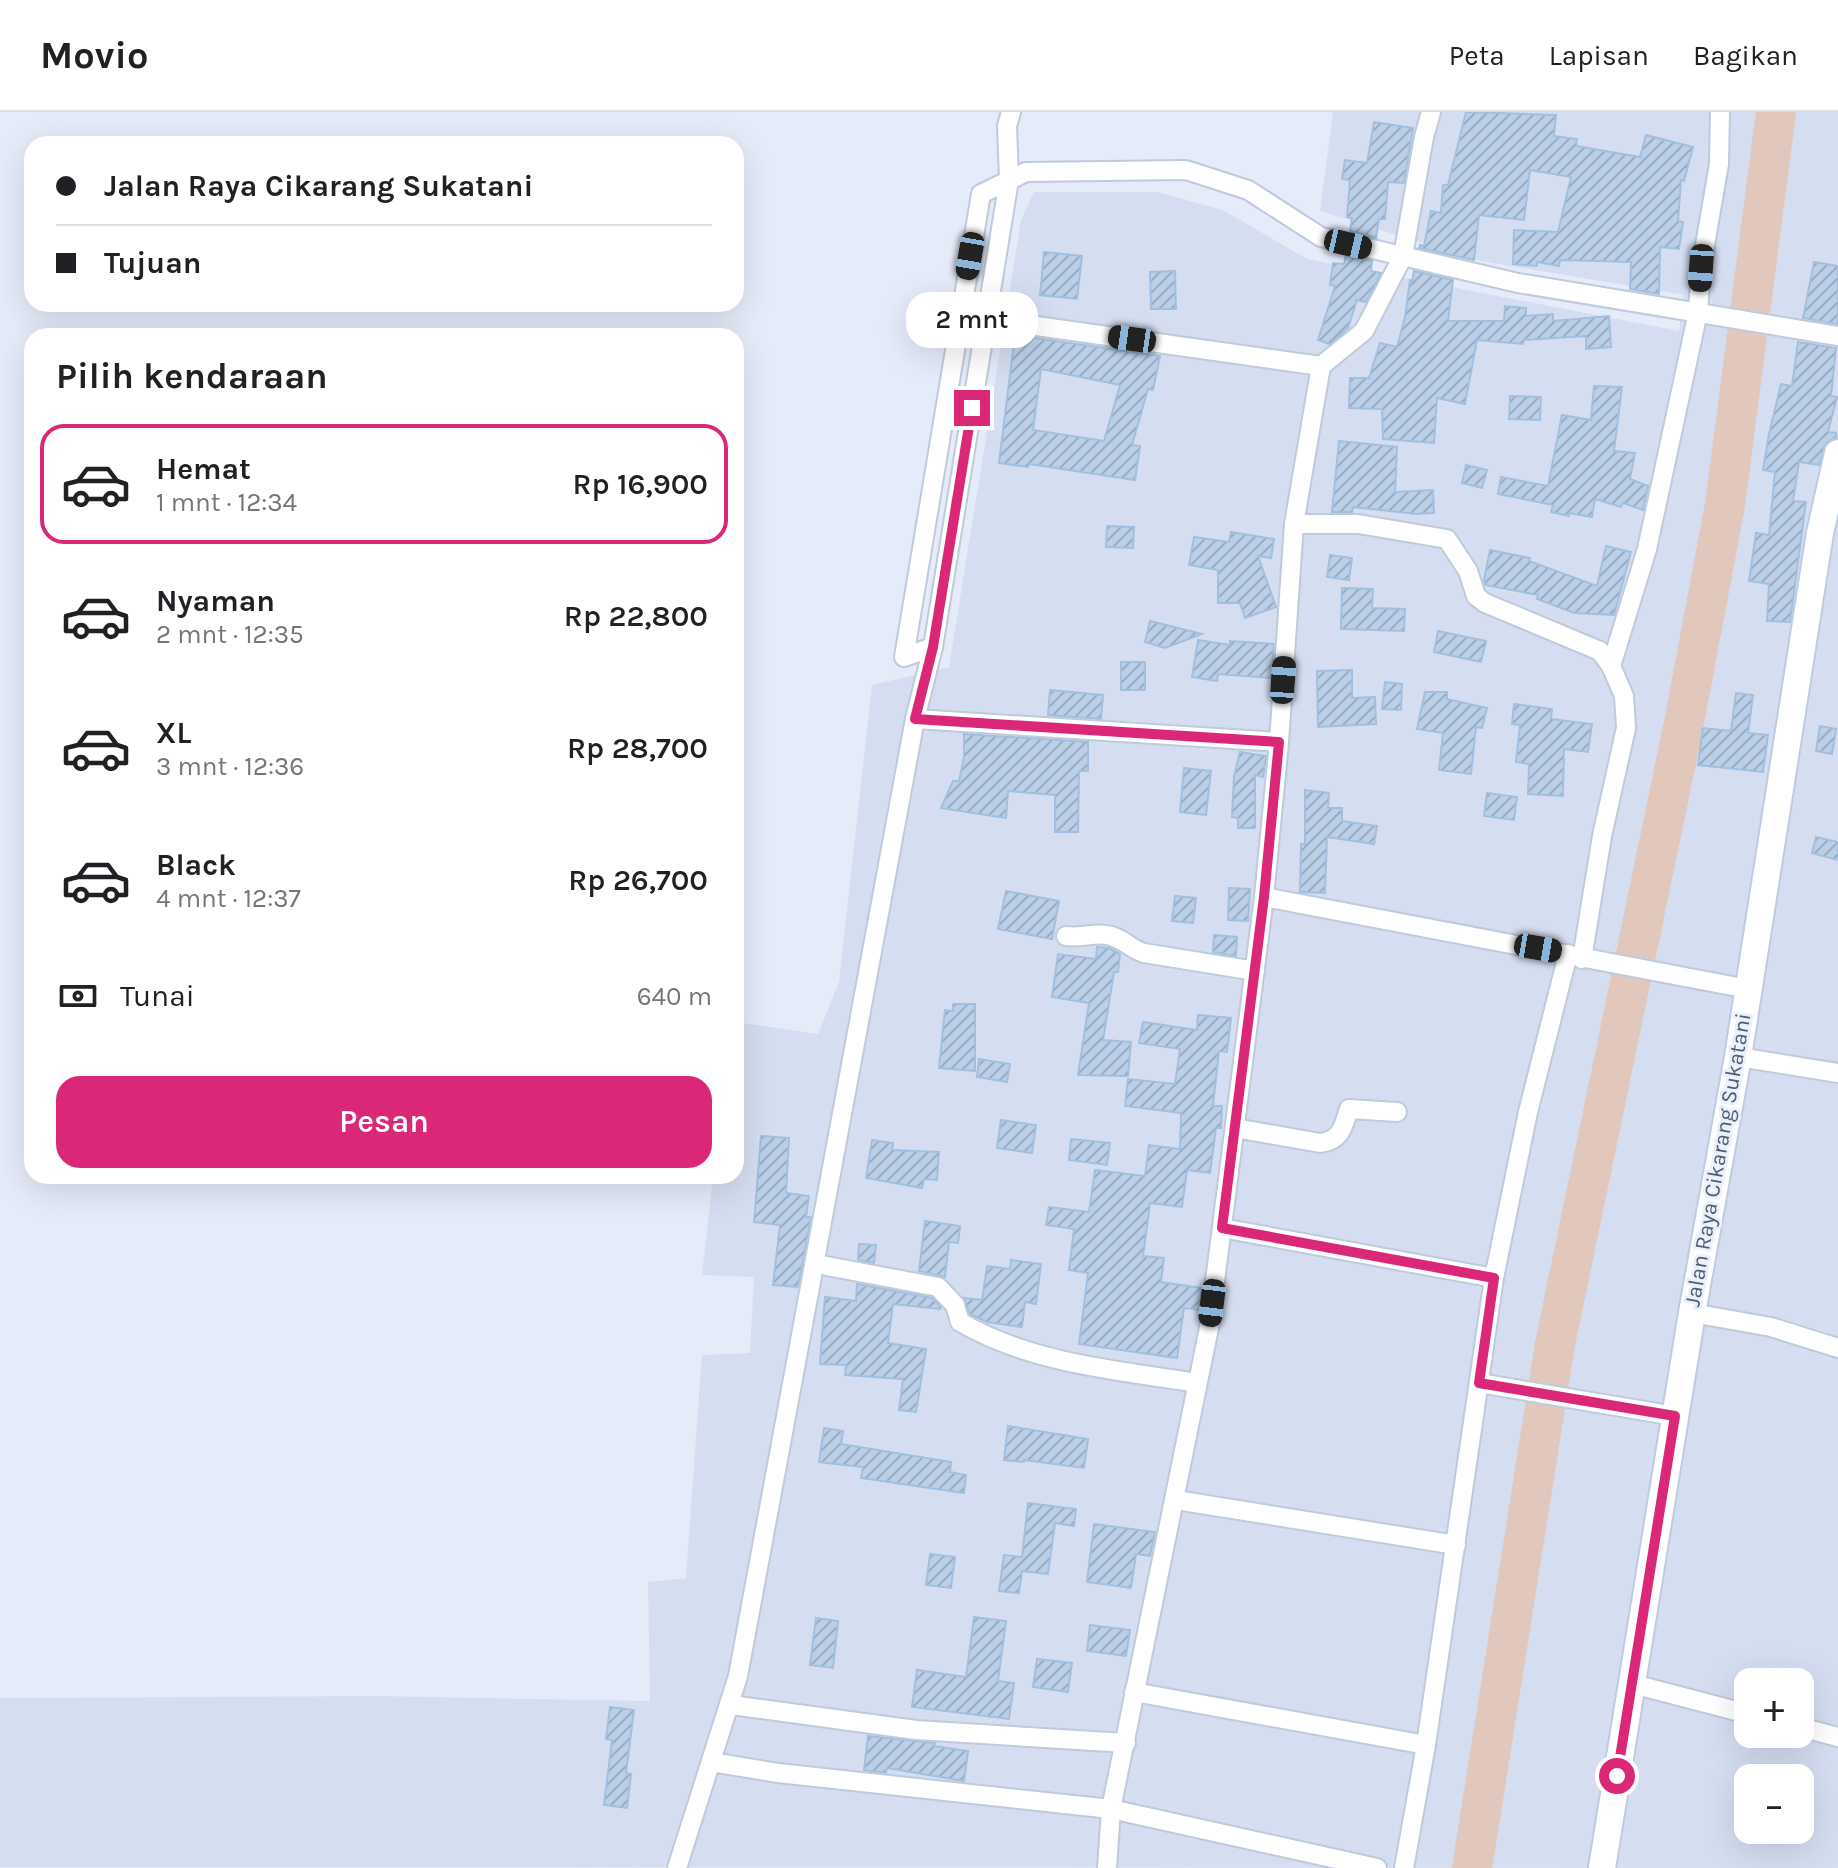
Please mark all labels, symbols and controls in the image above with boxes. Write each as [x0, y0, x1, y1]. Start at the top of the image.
text: Movio [40, 33, 148, 78]
text: Peta [1449, 39, 1505, 72]
text: Lapisan [1549, 39, 1649, 72]
text: Bagikan [1693, 39, 1798, 72]
text: Jalan Raya Cikarang Sukatani [104, 168, 533, 204]
car [1322, 227, 1374, 261]
car [954, 230, 986, 282]
car [1687, 243, 1715, 293]
text: Tujuan [104, 245, 201, 281]
callout: 2 mnt [906, 292, 1038, 348]
text: 2 mnt [936, 304, 1008, 335]
car [1107, 324, 1157, 354]
text: Pilih kendaraan [56, 355, 328, 397]
route end [954, 390, 990, 426]
icon: car [60, 448, 132, 520]
text: Hemat [156, 451, 251, 487]
text: Rp 16,900 [572, 466, 708, 502]
text: 1 mnt · 12:34 [156, 487, 297, 518]
icon: car [60, 580, 132, 652]
text: Nyaman [156, 583, 275, 619]
text: Rp 22,800 [564, 598, 708, 634]
text: 2 mnt · 12:35 [156, 619, 304, 650]
car [1269, 655, 1297, 705]
icon: car [60, 712, 132, 784]
text: XL [156, 715, 191, 751]
text: Rp 28,700 [567, 730, 708, 766]
text: 3 mnt · 12:36 [156, 751, 304, 782]
icon: car [60, 844, 132, 916]
text: Black [156, 847, 236, 883]
text: Rp 26,700 [568, 862, 708, 898]
text: 4 mnt · 12:37 [156, 883, 301, 914]
car [1512, 932, 1564, 964]
icon: cash [56, 974, 100, 1018]
text: Tunai [120, 978, 195, 1014]
text: 640 m [637, 981, 712, 1012]
street label: Jalan Raya Cikarang Sukatani [1679, 1011, 1757, 1309]
button: Pesan [56, 1076, 712, 1168]
car [1197, 1278, 1227, 1328]
map controls [1734, 1668, 1814, 1844]
button: + [1734, 1668, 1814, 1748]
route start [1599, 1758, 1635, 1794]
button: − [1734, 1764, 1814, 1844]

